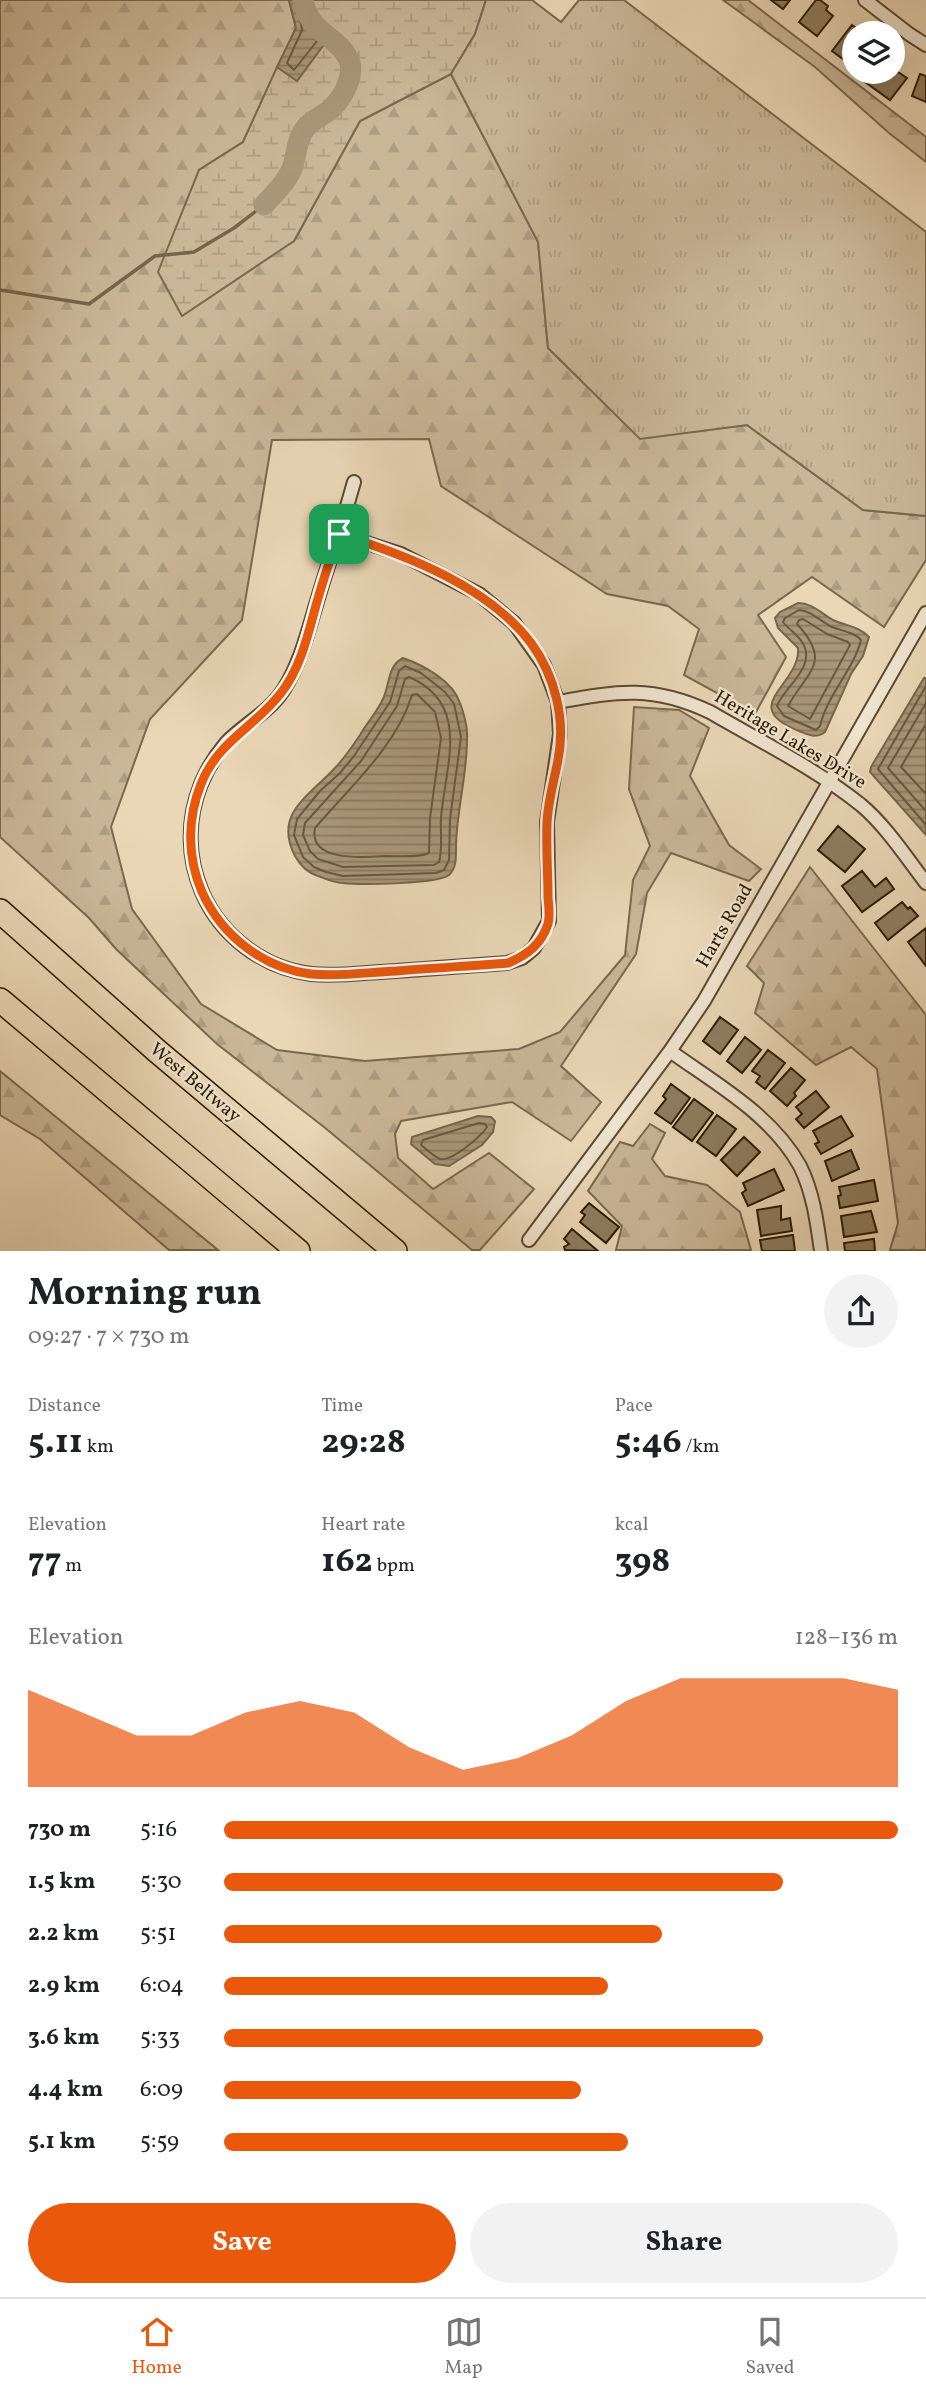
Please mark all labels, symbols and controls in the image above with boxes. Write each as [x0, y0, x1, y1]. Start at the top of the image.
map controls [842, 21, 905, 84]
button: layers [842, 21, 905, 84]
pin [309, 504, 369, 564]
icon: arrive [320, 515, 358, 553]
street label: Heritage Lakes Drive [709, 684, 871, 796]
street label: Harts Road [690, 879, 760, 973]
street label: West Beltway [144, 1037, 246, 1129]
text: Morning run [28, 1268, 262, 1321]
button: share [824, 1274, 898, 1348]
text: 09:27 · 7 × 730 m [28, 1321, 190, 1353]
text: Distance [28, 1393, 101, 1419]
text: Time [321, 1393, 363, 1419]
text: Pace [615, 1393, 653, 1419]
text: 5.11 [28, 1419, 83, 1467]
text: 29:28 [321, 1419, 406, 1467]
text: 5:46 [615, 1419, 682, 1467]
text: km [83, 1434, 114, 1460]
text: /km [682, 1434, 720, 1460]
text: Elevation [28, 1512, 107, 1538]
text: Heart rate [321, 1512, 405, 1538]
text: kcal [615, 1512, 648, 1538]
text: 77 [28, 1538, 61, 1586]
text: 162 [321, 1538, 373, 1586]
text: 398 [615, 1538, 670, 1586]
text: m [61, 1553, 82, 1579]
text: bpm [373, 1553, 415, 1579]
text: Elevation [28, 1622, 124, 1654]
text: 128–136 m [795, 1622, 898, 1654]
text: 730 m [28, 1814, 91, 1846]
text: 5:16 [140, 1814, 177, 1846]
text: 1.5 km [28, 1866, 95, 1898]
text: 5:30 [140, 1866, 182, 1898]
text: 2.2 km [28, 1918, 99, 1950]
text: 5:51 [140, 1918, 176, 1950]
text: 2.9 km [28, 1970, 100, 2002]
text: 6:04 [140, 1970, 184, 2002]
text: 3.6 km [28, 2022, 100, 2054]
text: 5:33 [140, 2022, 180, 2054]
text: 4.4 km [28, 2074, 103, 2106]
text: 6:09 [140, 2074, 183, 2106]
text: 5.1 km [28, 2126, 96, 2158]
text: 5:59 [140, 2126, 179, 2158]
button: Save [28, 2203, 456, 2283]
button: Share [470, 2203, 898, 2283]
tab: Home [131, 2313, 182, 2381]
tab: Map [445, 2313, 483, 2381]
tab: Saved [746, 2313, 795, 2381]

